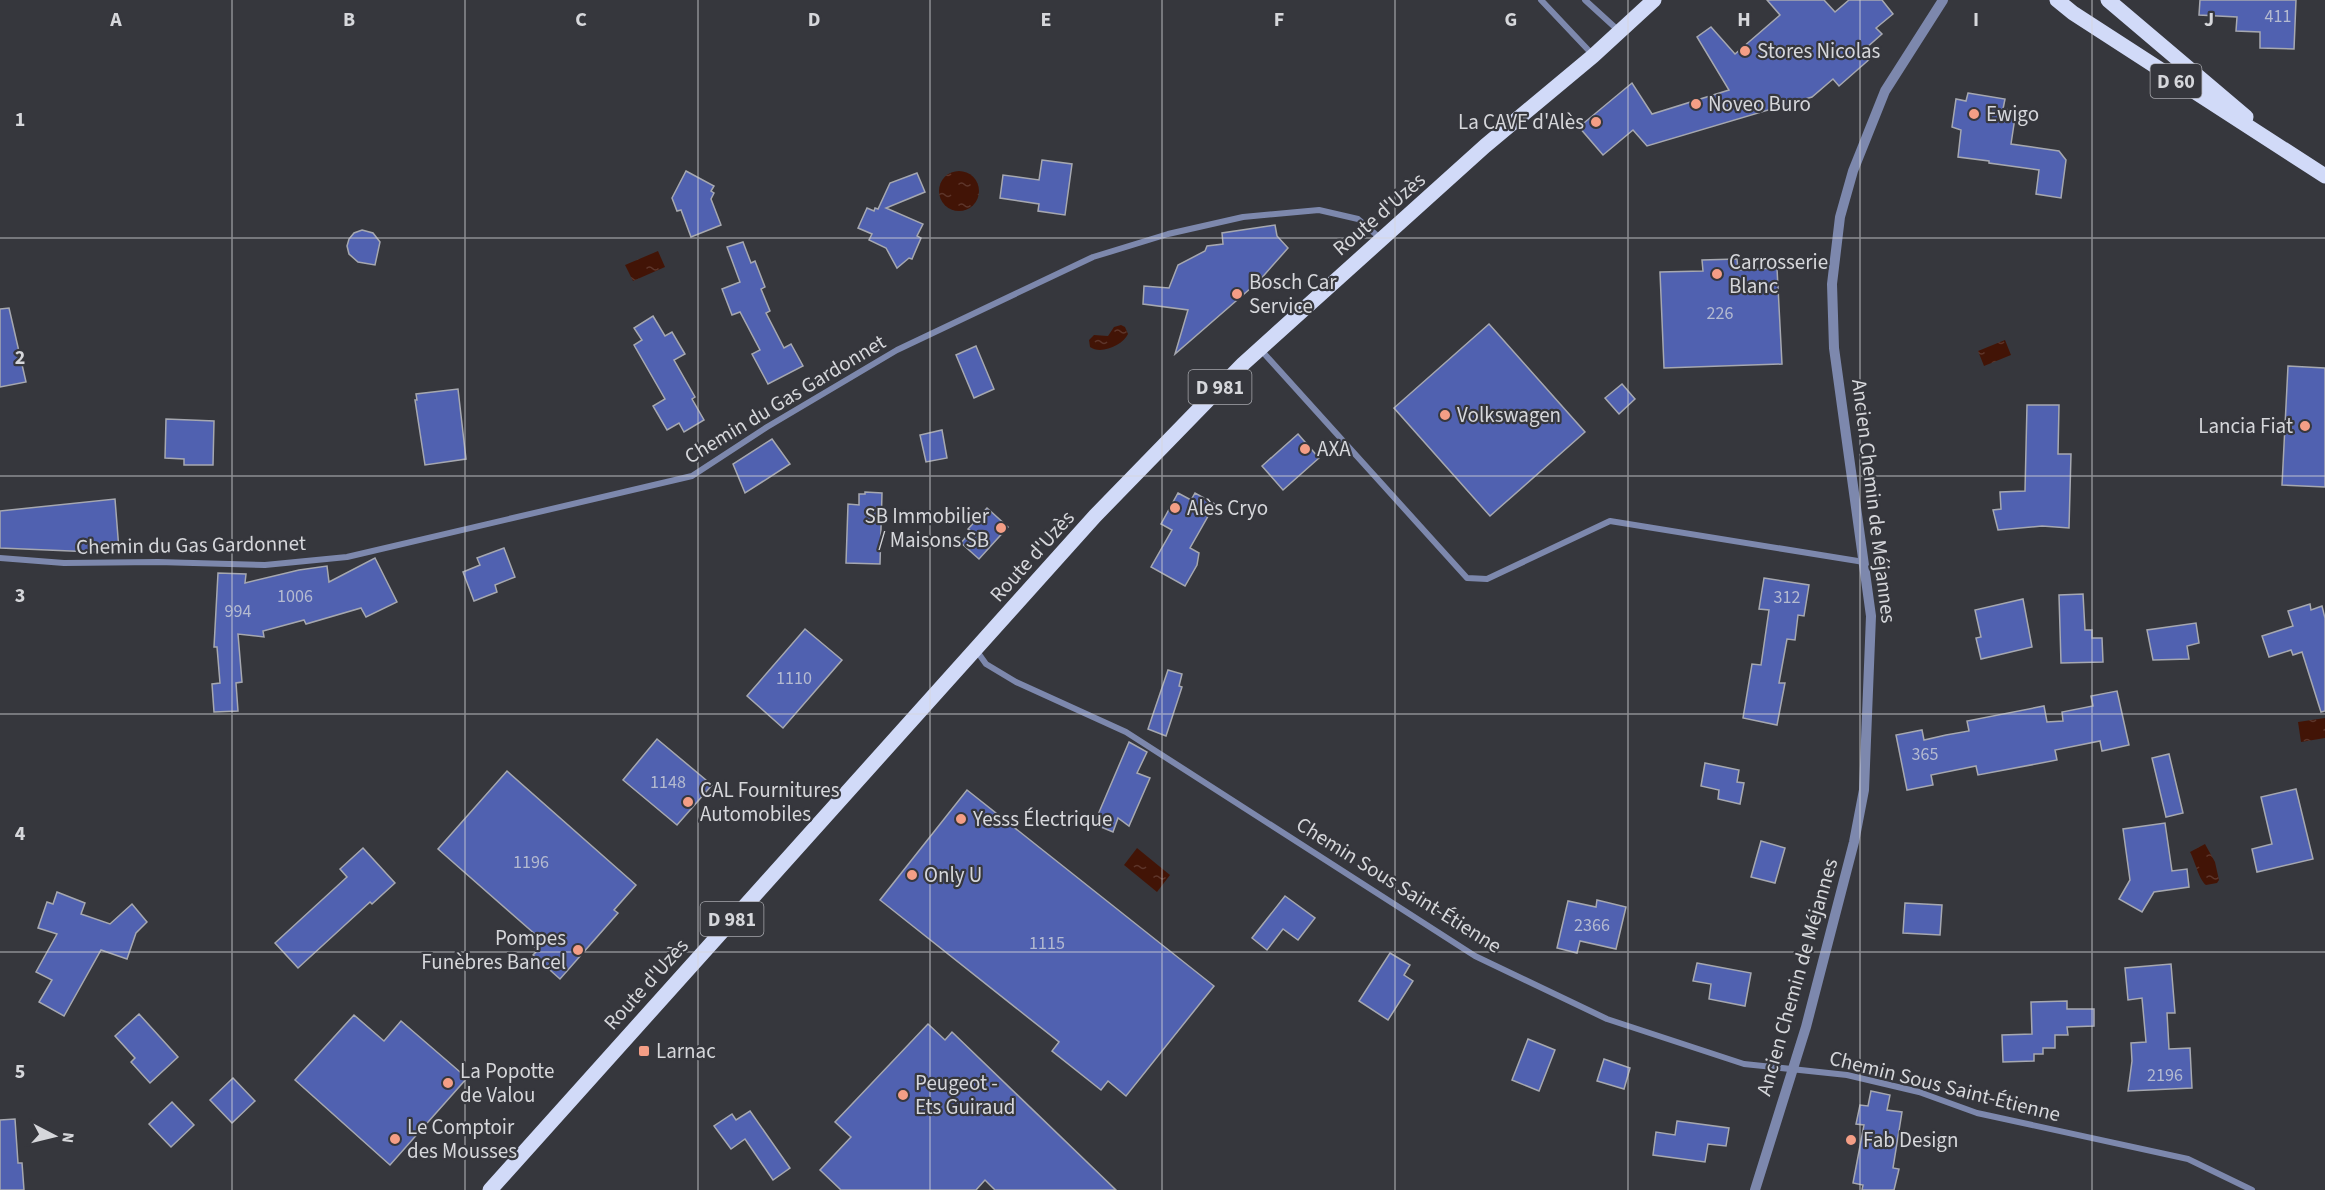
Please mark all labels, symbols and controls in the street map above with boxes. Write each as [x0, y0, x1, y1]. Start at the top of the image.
house number: 411 [2265, 4, 2291, 29]
text: A [109, 6, 122, 34]
text: B [343, 6, 355, 34]
text: C [575, 6, 587, 34]
text: D [808, 6, 820, 34]
text: E [1041, 6, 1051, 34]
text: F [1274, 6, 1284, 34]
text: G [1505, 6, 1517, 34]
text: H [1737, 6, 1751, 34]
text: I [1973, 6, 1979, 34]
text: J [2204, 6, 2214, 34]
place label: Stores Nicolas [1757, 36, 1881, 66]
marker: Stores Nicolas [1738, 44, 1752, 58]
road number: D 60 [2150, 64, 2202, 98]
place label: Noveo Buro [1708, 89, 1811, 119]
marker: Noveo Buro [1689, 97, 1703, 111]
place label: Ewigo [1986, 99, 2039, 129]
text: 1 [15, 106, 25, 134]
place label: La CAVE d'Alès [1458, 107, 1584, 137]
marker: Ewigo [1967, 107, 1981, 121]
marker: La CAVE d'Alès [1589, 115, 1603, 129]
street label: Route d'Uzès [1326, 165, 1432, 263]
place label: Carrosserie Blanc [1729, 247, 1828, 301]
place label: Bosch Car Service [1249, 267, 1337, 321]
marker: Carrosserie Blanc [1710, 267, 1724, 281]
marker: Bosch Car Service [1230, 287, 1244, 301]
house number: 226 [1707, 301, 1733, 326]
street label: Chemin du Gas Gardonnet [679, 327, 891, 471]
text: 2 [15, 344, 25, 372]
road number: D 981 [1188, 370, 1252, 404]
street label: Ancien Chemin de Méjannes [1844, 377, 1904, 625]
place label: Volkswagen [1457, 400, 1561, 430]
marker: Volkswagen [1438, 408, 1452, 422]
place label: Lancia Fiat [2198, 411, 2293, 441]
marker: Lancia Fiat [2298, 419, 2312, 433]
place label: AXA [1317, 434, 1351, 464]
marker: AXA [1298, 442, 1312, 456]
place label: Alès Cryo [1187, 493, 1268, 523]
place label: SB Immobilier / Maisons SB [865, 501, 990, 555]
marker: Alès Cryo [1168, 501, 1182, 515]
street label: Route d'Uzès [983, 503, 1082, 609]
marker: SB Immobilier / Maisons SB [994, 521, 1008, 535]
street label: Chemin du Gas Gardonnet [76, 528, 306, 562]
text: 3 [15, 582, 25, 610]
house number: 1006 [277, 584, 313, 609]
house number: 312 [1774, 585, 1800, 610]
house number: 994 [225, 599, 251, 624]
house number: 1110 [776, 666, 812, 691]
house number: 365 [1912, 742, 1938, 767]
house number: 1148 [650, 770, 686, 795]
place label: CAL Fournitures Automobiles [700, 775, 840, 829]
marker: CAL Fournitures Automobiles [681, 795, 695, 809]
place label: Yesss Électrique [972, 804, 1112, 834]
street label: Chemin Sous Saint-Étienne [1290, 809, 1508, 961]
marker: Yesss Électrique [954, 812, 968, 826]
text: 4 [15, 820, 26, 848]
house number: 1196 [513, 850, 549, 875]
street label: Ancien Chemin de Méjannes [1749, 855, 1845, 1099]
place label: Only U [924, 860, 982, 890]
marker: Only U [905, 868, 919, 882]
road number: D 981 [700, 902, 764, 936]
house number: 2366 [1574, 913, 1610, 938]
place label: Pompes Funèbres Bancel [421, 923, 566, 977]
street label: Route d'Uzès [597, 931, 696, 1037]
house number: 1115 [1029, 931, 1065, 956]
marker: Pompes Funèbres Bancel [571, 943, 585, 957]
place label: Larnac [656, 1036, 716, 1066]
street label: Chemin Sous Saint-Étienne [1826, 1043, 2064, 1129]
marker: Larnac [637, 1044, 651, 1058]
place label: La Popotte de Valou [460, 1056, 554, 1110]
text: 5 [15, 1058, 25, 1086]
house number: 2196 [2147, 1063, 2183, 1088]
place label: Peugeot - Ets Guiraud [915, 1068, 1015, 1122]
marker: La Popotte de Valou [441, 1076, 455, 1090]
marker: Peugeot - Ets Guiraud [896, 1088, 910, 1102]
north arrow [24, 1106, 84, 1166]
place label: Le Comptoir des Mousses [407, 1112, 517, 1166]
place label: Fab Design [1863, 1125, 1958, 1155]
text: N [56, 1131, 79, 1144]
marker: Le Comptoir des Mousses [388, 1132, 402, 1146]
marker: Fab Design [1844, 1133, 1858, 1147]

